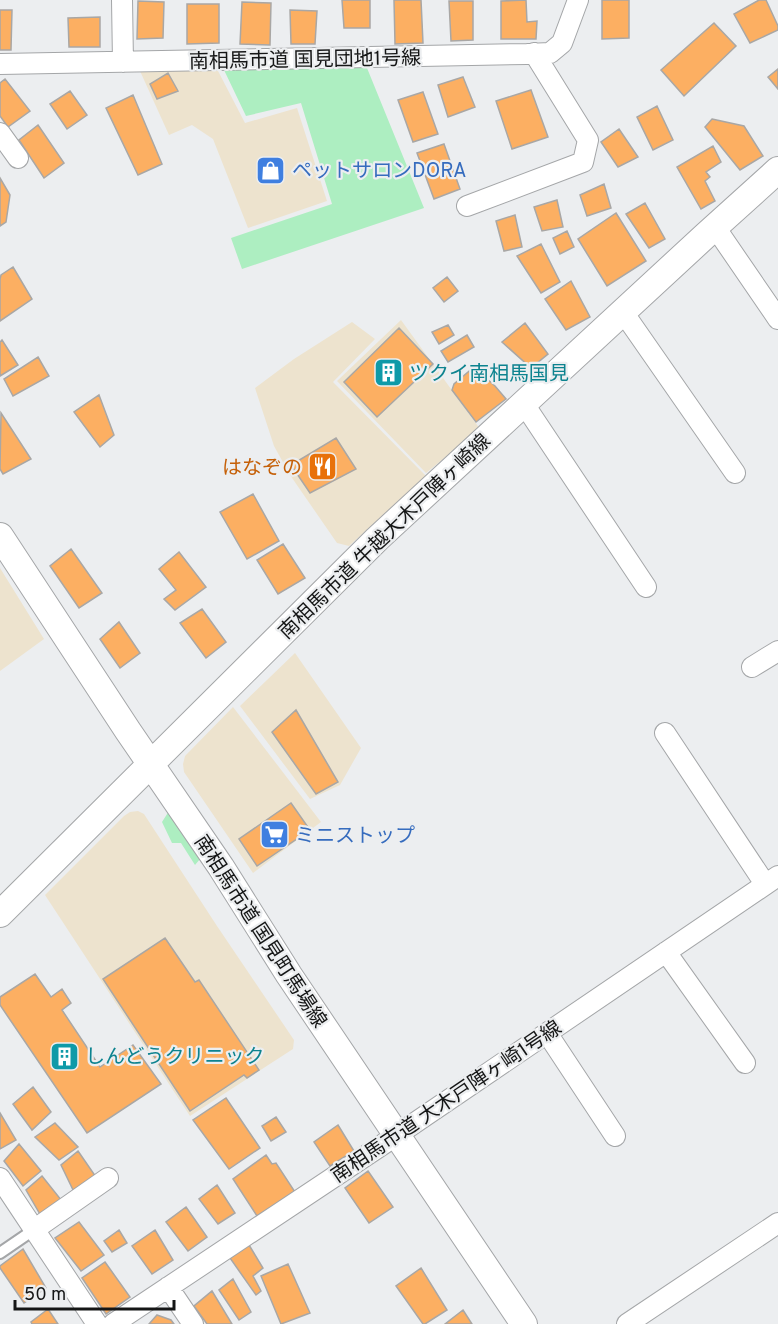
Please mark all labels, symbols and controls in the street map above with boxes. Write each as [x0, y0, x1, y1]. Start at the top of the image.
street label: 南相馬市道 国見団地1号線 [189, 46, 421, 76]
shop icon: ペットサロンDORA [255, 154, 287, 186]
place label: ペットサロンDORA [292, 159, 467, 185]
building icon: ツクイ南相馬国見 [372, 357, 404, 389]
place label: ツクイ南相馬国見 [409, 362, 569, 388]
street label: 南相馬市道 牛越大木戸陣ヶ崎線 [274, 429, 497, 646]
restaurant icon: はなぞの [307, 451, 339, 483]
place label: はなぞの [222, 456, 302, 482]
supermarket icon: ミニストップ [258, 819, 290, 851]
place label: ミニストップ [295, 824, 415, 850]
street label: 南相馬市道 国見町馬場線 [187, 831, 331, 1033]
street label: 南相馬市道 大木戸陣ヶ崎1号線 [327, 1016, 567, 1190]
building icon: しんどうクリニック [48, 1040, 80, 1072]
place label: しんどうクリニック [85, 1045, 264, 1071]
scale bar [15, 1273, 174, 1311]
text: 50 m [24, 1284, 66, 1307]

